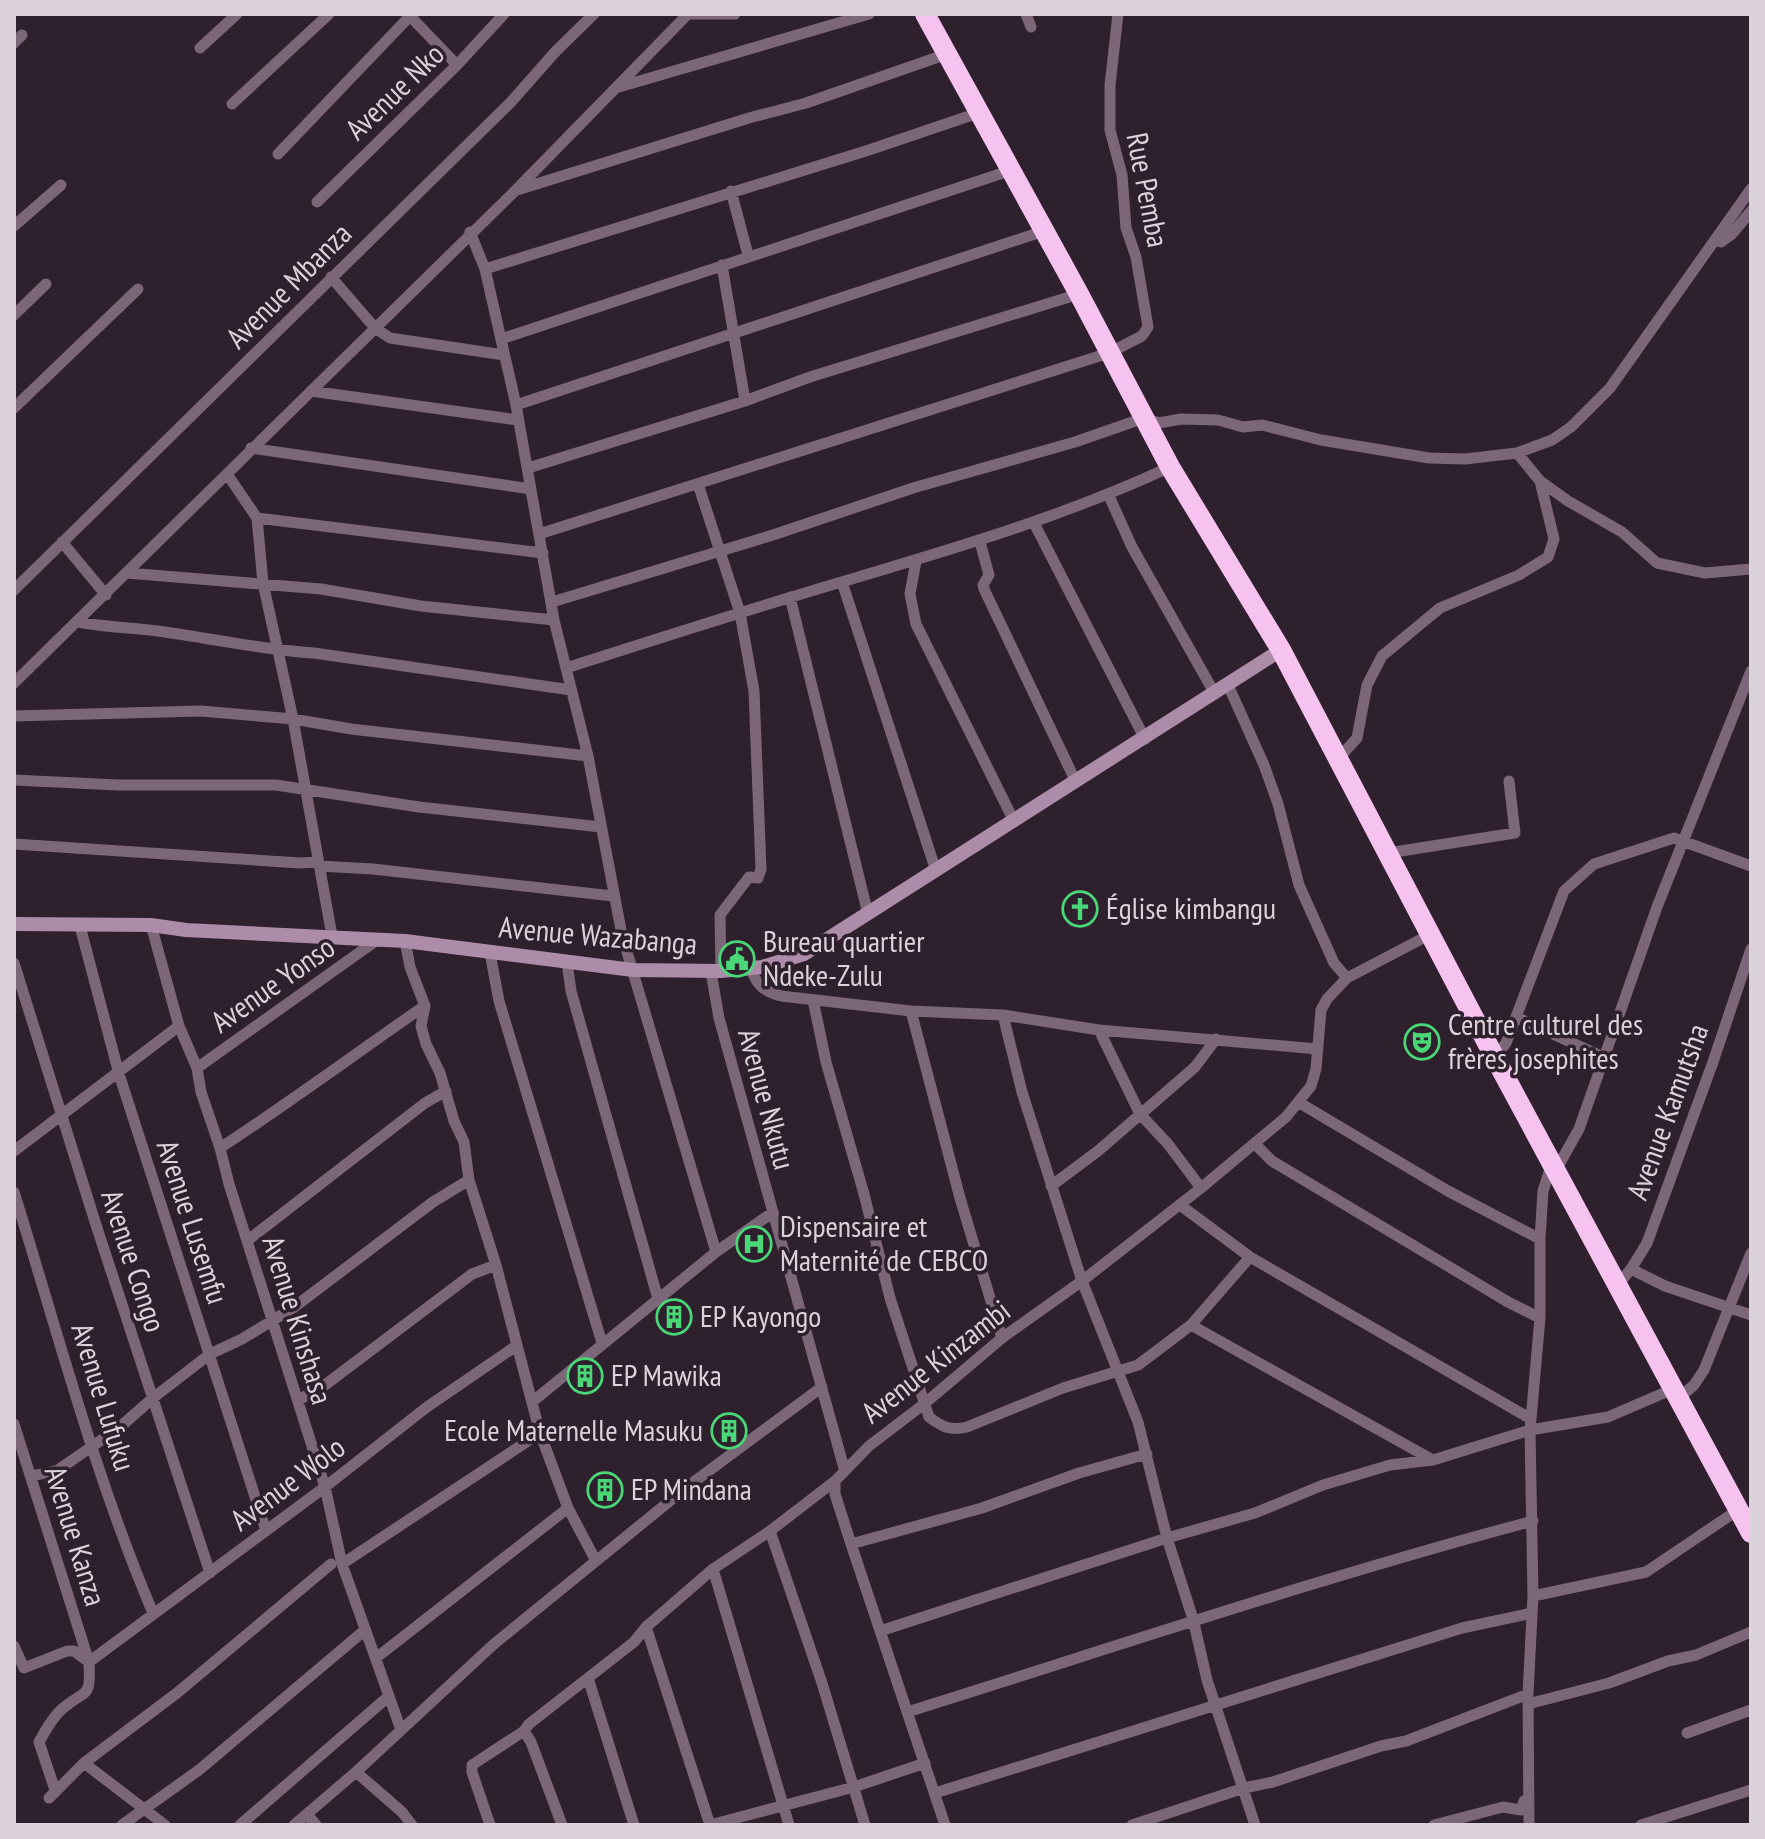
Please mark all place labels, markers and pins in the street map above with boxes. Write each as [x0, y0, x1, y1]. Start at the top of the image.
place label: Église kimbangu [1106, 888, 1276, 927]
church icon: Église kimbangu [1061, 890, 1099, 928]
place label: Bureau quartier Ndeke-Zulu [763, 921, 925, 994]
public building icon: Bureau quartier Ndeke-Zulu [718, 940, 756, 978]
place label: Centre culturel des frères josephites [1448, 1004, 1643, 1077]
theatre icon: Centre culturel des frères josephites [1403, 1023, 1441, 1061]
place label: Dispensaire et Maternité de CEBCO [780, 1206, 988, 1279]
hospital icon: Dispensaire et Maternité de CEBCO [735, 1225, 773, 1263]
place label: EP Kayongo [700, 1296, 821, 1335]
building icon: EP Kayongo [655, 1298, 693, 1336]
place label: EP Mawika [611, 1355, 722, 1394]
building icon: EP Mawika [566, 1357, 604, 1395]
place label: Ecole Maternelle Masuku [444, 1410, 703, 1449]
building icon: Ecole Maternelle Masuku [710, 1412, 748, 1450]
place label: EP Mindana [631, 1469, 752, 1508]
building icon: EP Mindana [586, 1471, 624, 1509]

